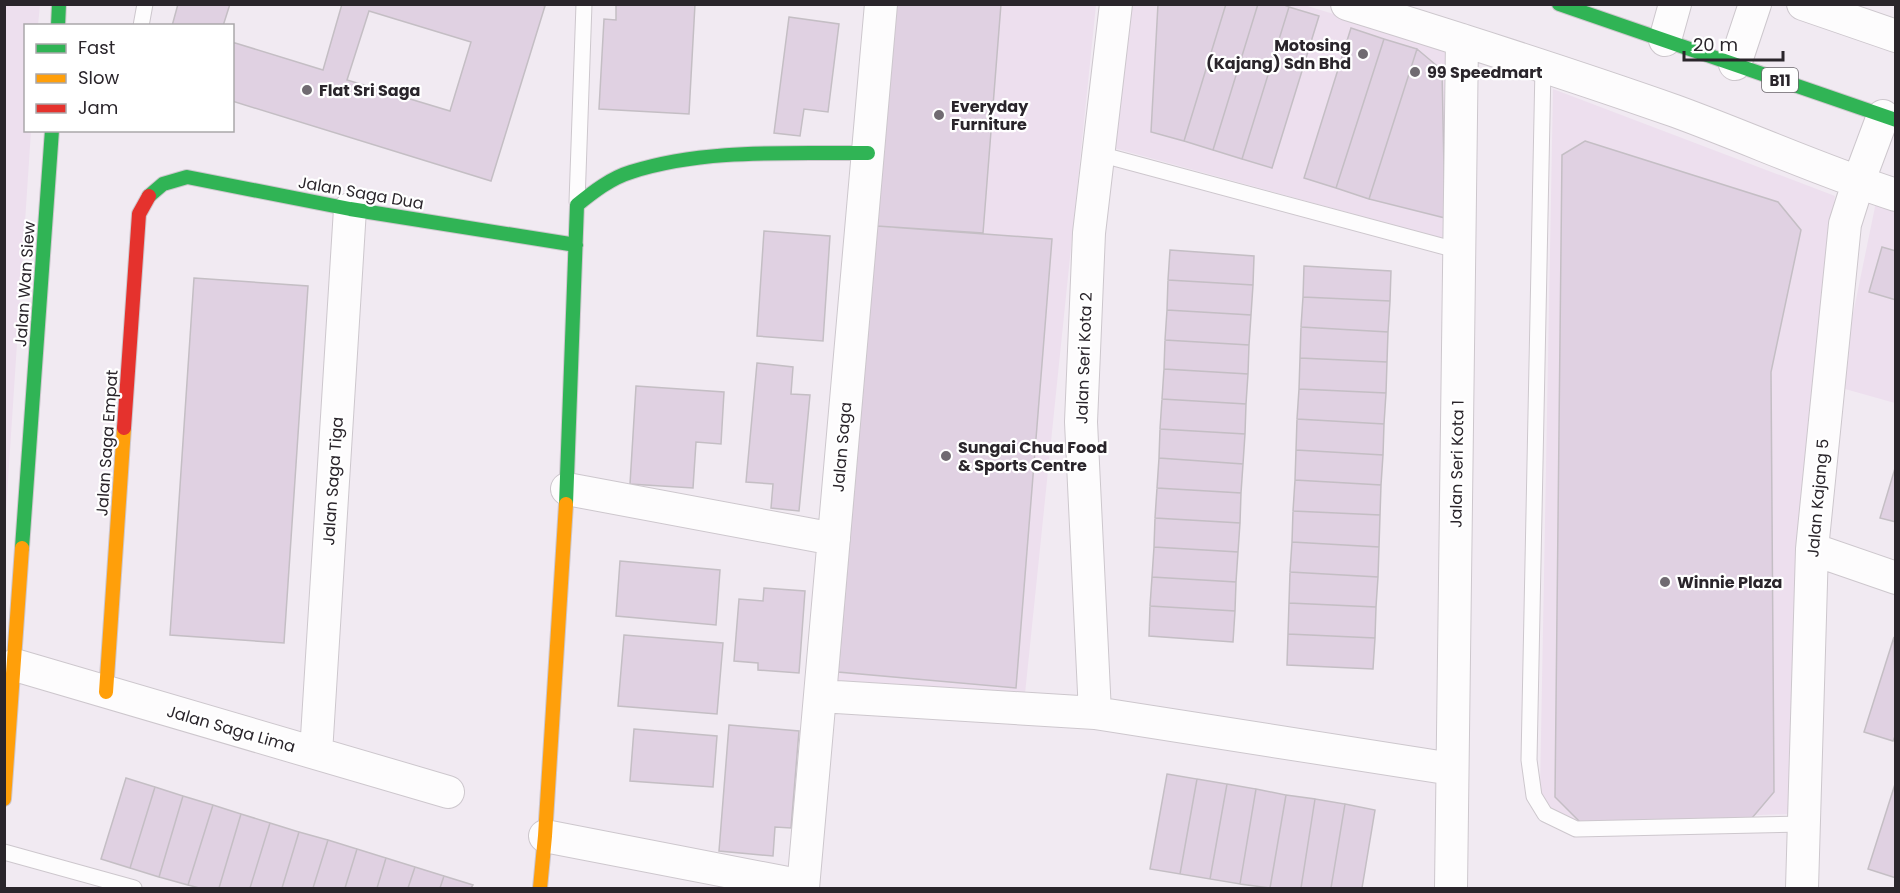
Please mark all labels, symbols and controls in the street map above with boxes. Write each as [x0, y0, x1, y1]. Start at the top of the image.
legend [24, 24, 234, 132]
scale bar [1684, 24, 1783, 62]
text: 20 m [1693, 32, 1738, 57]
place label: Motosing (Kajang) Sdn Bhd [1206, 34, 1351, 75]
text: Fast [78, 35, 115, 60]
marker: Motosing (Kajang) Sdn Bhd [1356, 47, 1370, 61]
place label: 99 Speedmart [1427, 61, 1543, 84]
text: Slow [78, 65, 120, 90]
marker: 99 Speedmart [1408, 65, 1422, 79]
road number: B11 [1762, 68, 1798, 92]
place label: Flat Sri Saga [319, 79, 420, 102]
marker: Flat Sri Saga [300, 83, 314, 97]
text: Jam [78, 95, 118, 120]
place label: Everyday Furniture [951, 95, 1029, 136]
marker: Everyday Furniture [932, 108, 946, 122]
street label: Jalan Saga Dua [296, 171, 426, 215]
street label: Jalan Wan Siew [9, 220, 41, 348]
street label: Jalan Seri Kota 2 [1070, 292, 1098, 424]
street label: Jalan Saga Empat [90, 369, 124, 517]
street label: Jalan Seri Kota 1 [1444, 400, 1470, 528]
street label: Jalan Saga [827, 401, 857, 493]
street label: Jalan Saga Tiga [317, 416, 349, 546]
place label: Sungai Chua Food & Sports Centre [958, 436, 1107, 477]
street label: Jalan Kajang 5 [1801, 438, 1835, 558]
marker: Sungai Chua Food & Sports Centre [939, 449, 953, 463]
place label: Winnie Plaza [1677, 571, 1782, 594]
marker: Winnie Plaza [1658, 575, 1672, 589]
street label: Jalan Saga Lima [164, 700, 298, 758]

